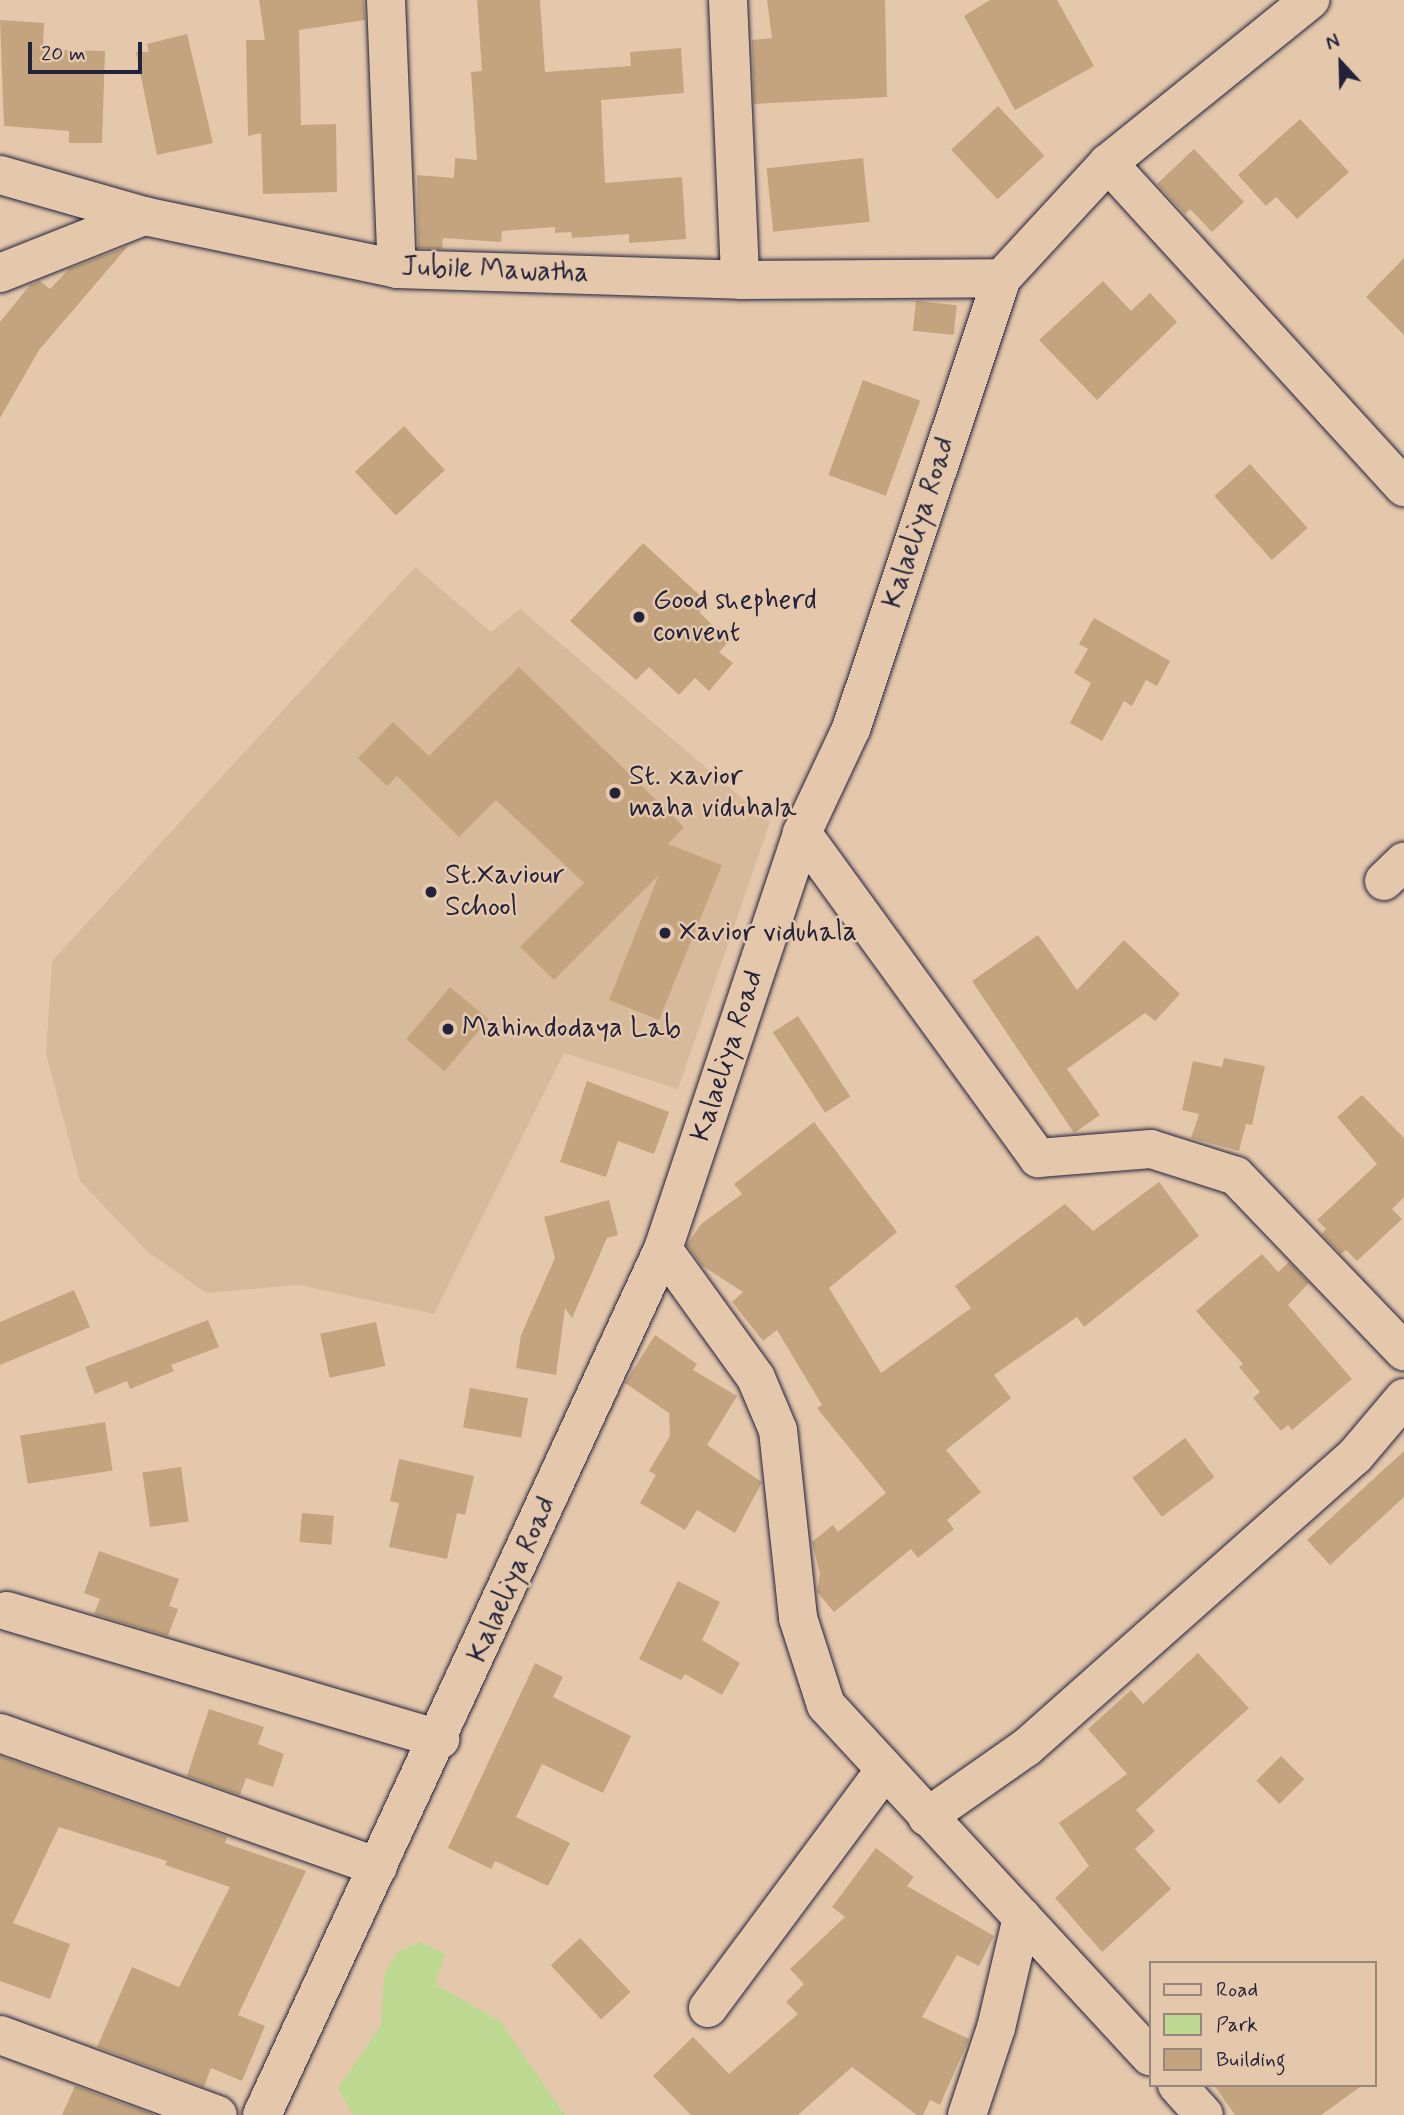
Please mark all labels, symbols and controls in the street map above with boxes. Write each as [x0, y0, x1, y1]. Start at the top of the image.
scale bar [32, 28, 145, 72]
north arrow [1306, 28, 1376, 98]
text: N [1322, 29, 1343, 57]
text: 20 m [41, 40, 86, 68]
street label: Jubile Mawatha [401, 251, 589, 291]
street label: Kalaeliya Road [877, 434, 963, 612]
place label: Good shepherd convent [653, 584, 817, 650]
marker: Good shepherd convent [631, 609, 647, 625]
place label: St. xavior maha viduhala [629, 760, 796, 826]
marker: St. xavior maha viduhala [607, 785, 623, 801]
place label: St.Xaviour School [445, 859, 565, 925]
marker: St.Xaviour School [423, 884, 439, 900]
place label: Xavior viduhala [679, 916, 857, 950]
marker: Xavior viduhala [657, 925, 673, 941]
street label: Kalaeliya Road [685, 967, 771, 1145]
place label: Mahindodaya Lab [462, 1012, 678, 1046]
marker: Mahindodaya Lab [440, 1021, 456, 1037]
street label: Kalaeliya Road [462, 1493, 564, 1667]
legend [1148, 1961, 1376, 2087]
text: Road [1216, 1976, 1258, 2004]
text: Park [1216, 2011, 1258, 2039]
text: Building [1216, 2046, 1286, 2074]

